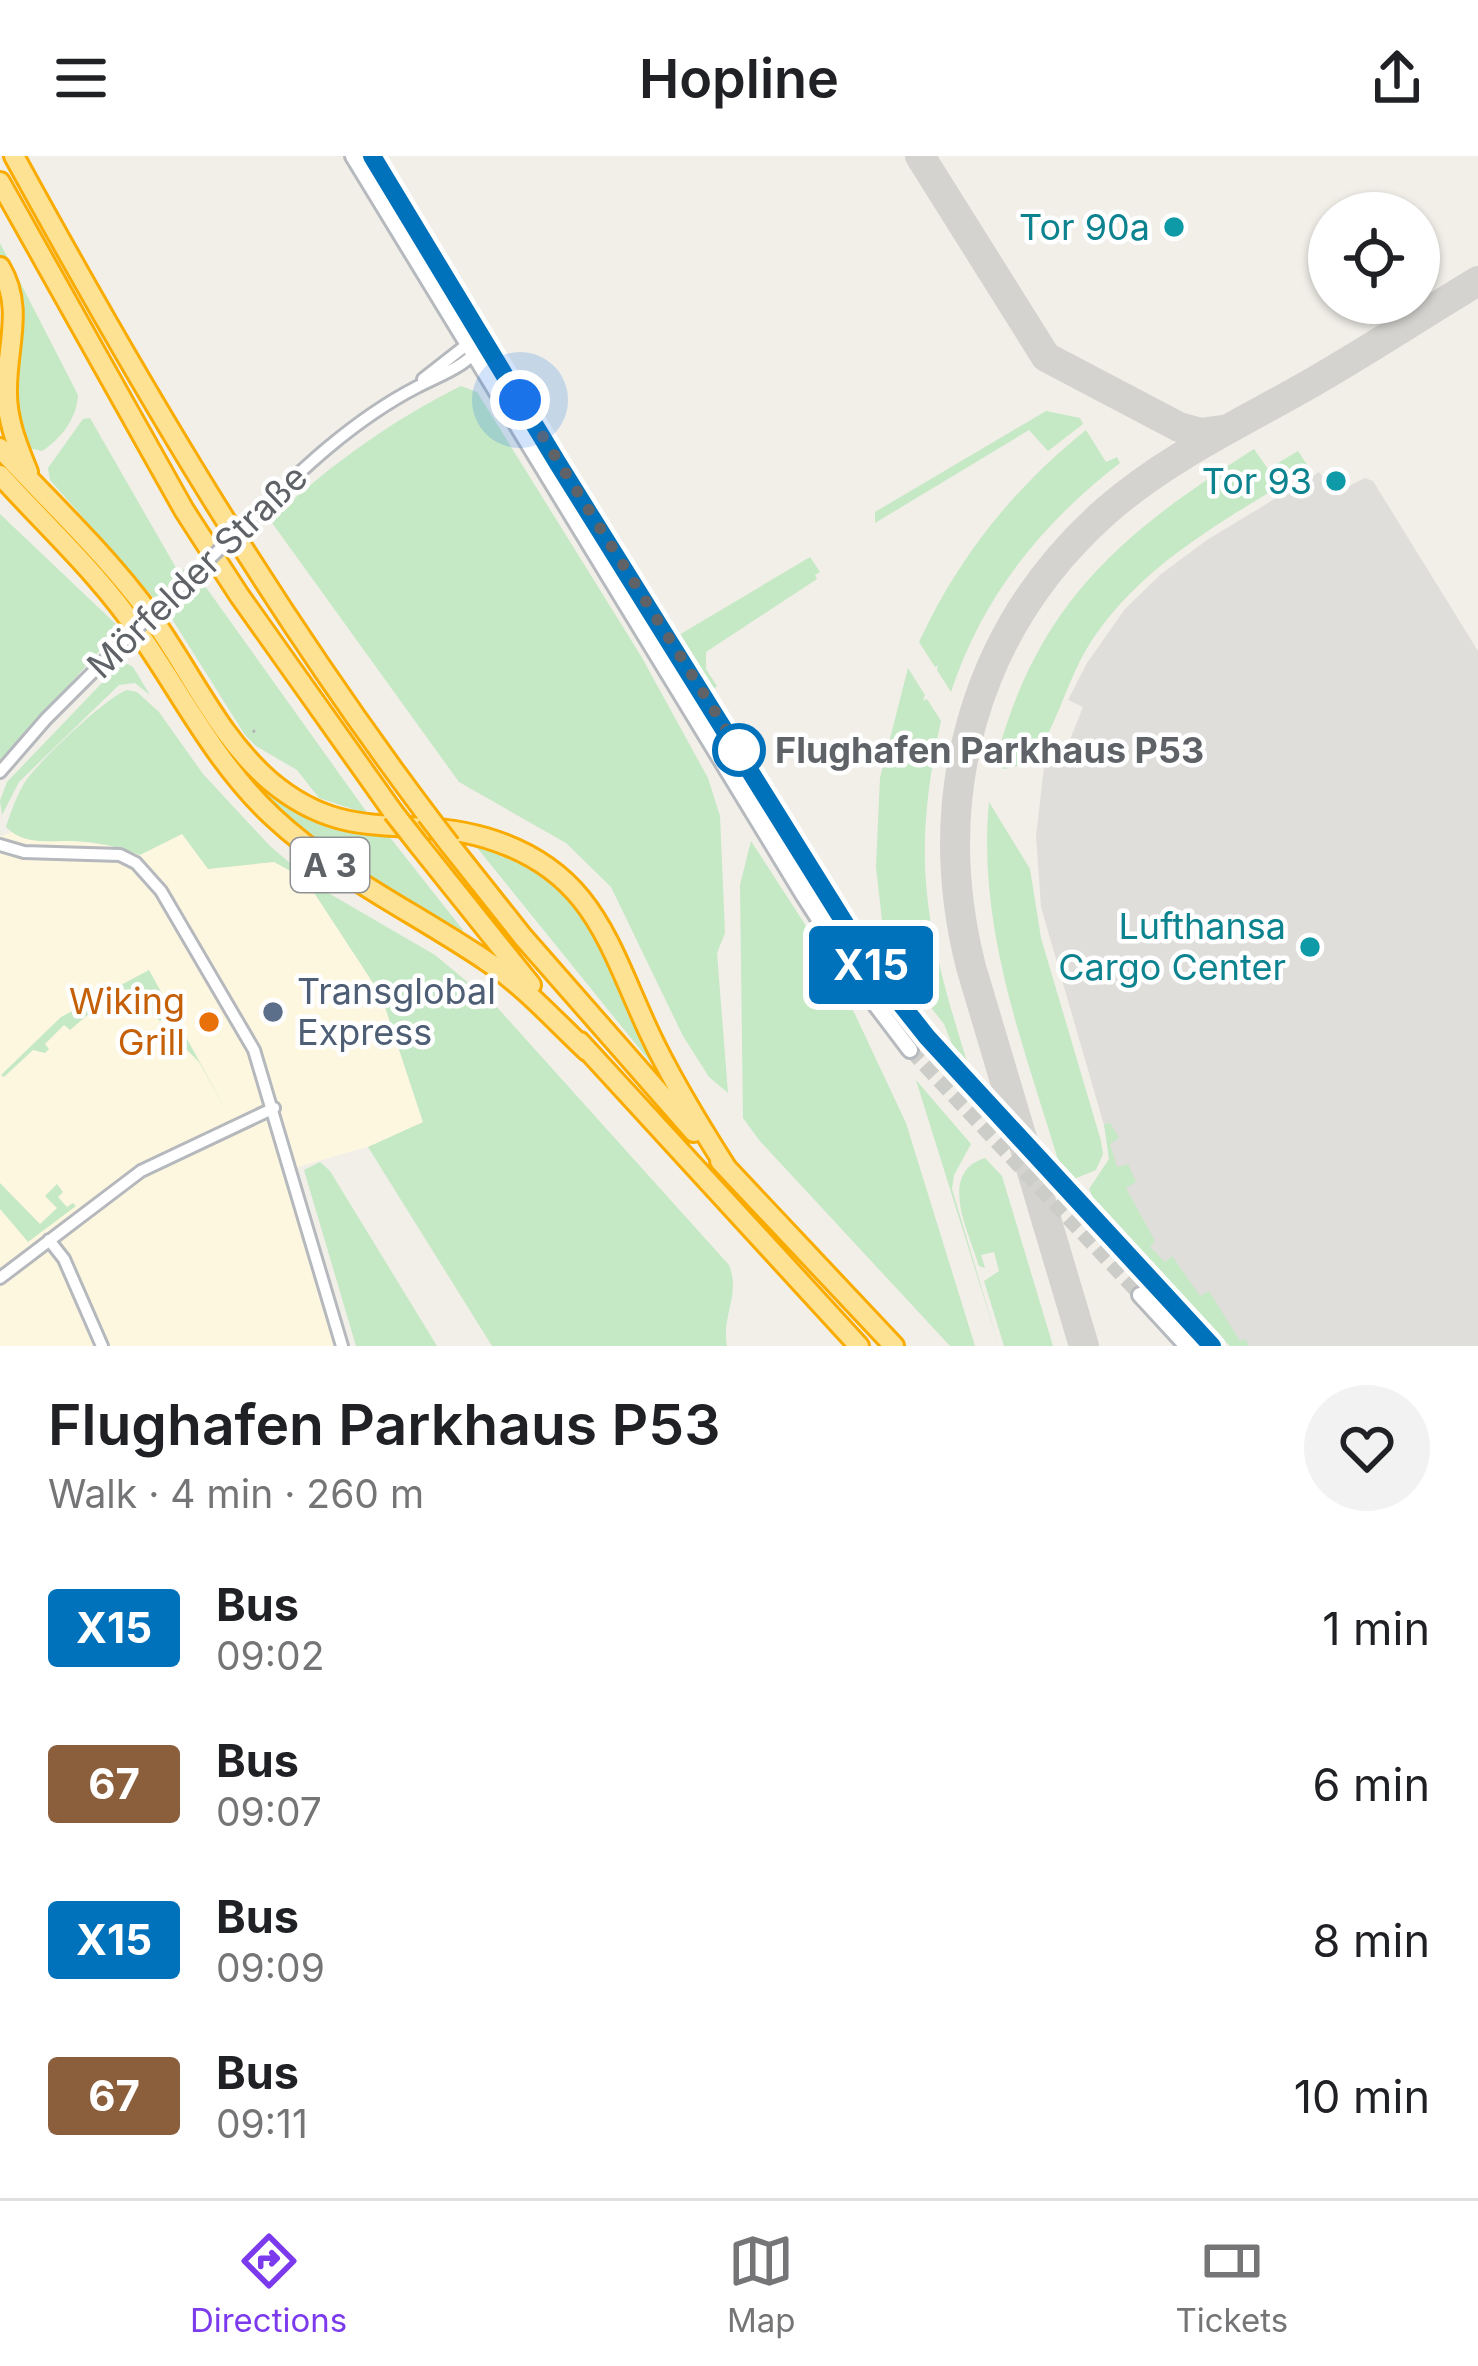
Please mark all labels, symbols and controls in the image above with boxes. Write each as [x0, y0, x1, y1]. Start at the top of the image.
icon: menu [48, 45, 114, 111]
icon: share [1364, 45, 1430, 111]
text: Hopline [639, 46, 839, 111]
map controls [1308, 192, 1440, 324]
button: locate [1308, 192, 1440, 324]
place label: Tor 90a [1019, 205, 1150, 249]
marker: Tor 90a [1161, 214, 1187, 240]
your location [490, 370, 550, 430]
street label: Mörfelder Straße [78, 455, 316, 687]
place label: Tor 93 [1202, 459, 1312, 503]
marker: Tor 93 [1323, 468, 1349, 494]
marker: Flughafen Parkhaus P53 [714, 725, 764, 775]
place label: Flughafen Parkhaus P53 [775, 728, 1204, 772]
road number: A 3 [291, 838, 369, 892]
place label: Lufthansa Cargo Center [1058, 904, 1286, 989]
line badge: X15 [802, 926, 940, 1004]
marker: Lufthansa Cargo Center [1297, 934, 1323, 960]
text: X15 [833, 939, 909, 990]
place label: Transglobal Express [297, 969, 496, 1054]
place label: Wiking Grill [69, 979, 185, 1064]
marker: Transglobal Express [260, 999, 286, 1025]
marker: Wiking Grill [196, 1009, 222, 1035]
button: heart [1304, 1385, 1430, 1511]
text: Flughafen Parkhaus P53 [48, 1390, 720, 1459]
text: Walk · 4 min · 260 m [48, 1470, 424, 1517]
text: Bus [216, 1577, 299, 1632]
text: 1 min [1322, 1601, 1430, 1656]
text: X15 [76, 1602, 152, 1653]
text: 09:02 [216, 1632, 324, 1679]
text: Bus [216, 1733, 299, 1788]
text: 6 min [1313, 1757, 1430, 1812]
text: 67 [88, 1758, 140, 1809]
text: 09:07 [216, 1788, 322, 1835]
text: Bus [216, 1889, 299, 1944]
text: 8 min [1313, 1913, 1430, 1968]
text: X15 [76, 1914, 152, 1965]
text: 09:09 [216, 1944, 325, 1991]
text: Bus [216, 2045, 299, 2100]
text: 10 min [1294, 2069, 1430, 2124]
text: 67 [88, 2070, 140, 2121]
text: 09:11 [216, 2100, 308, 2147]
tab: Directions [190, 2228, 347, 2340]
tab: Map [727, 2228, 796, 2340]
tab: Tickets [1175, 2228, 1288, 2340]

